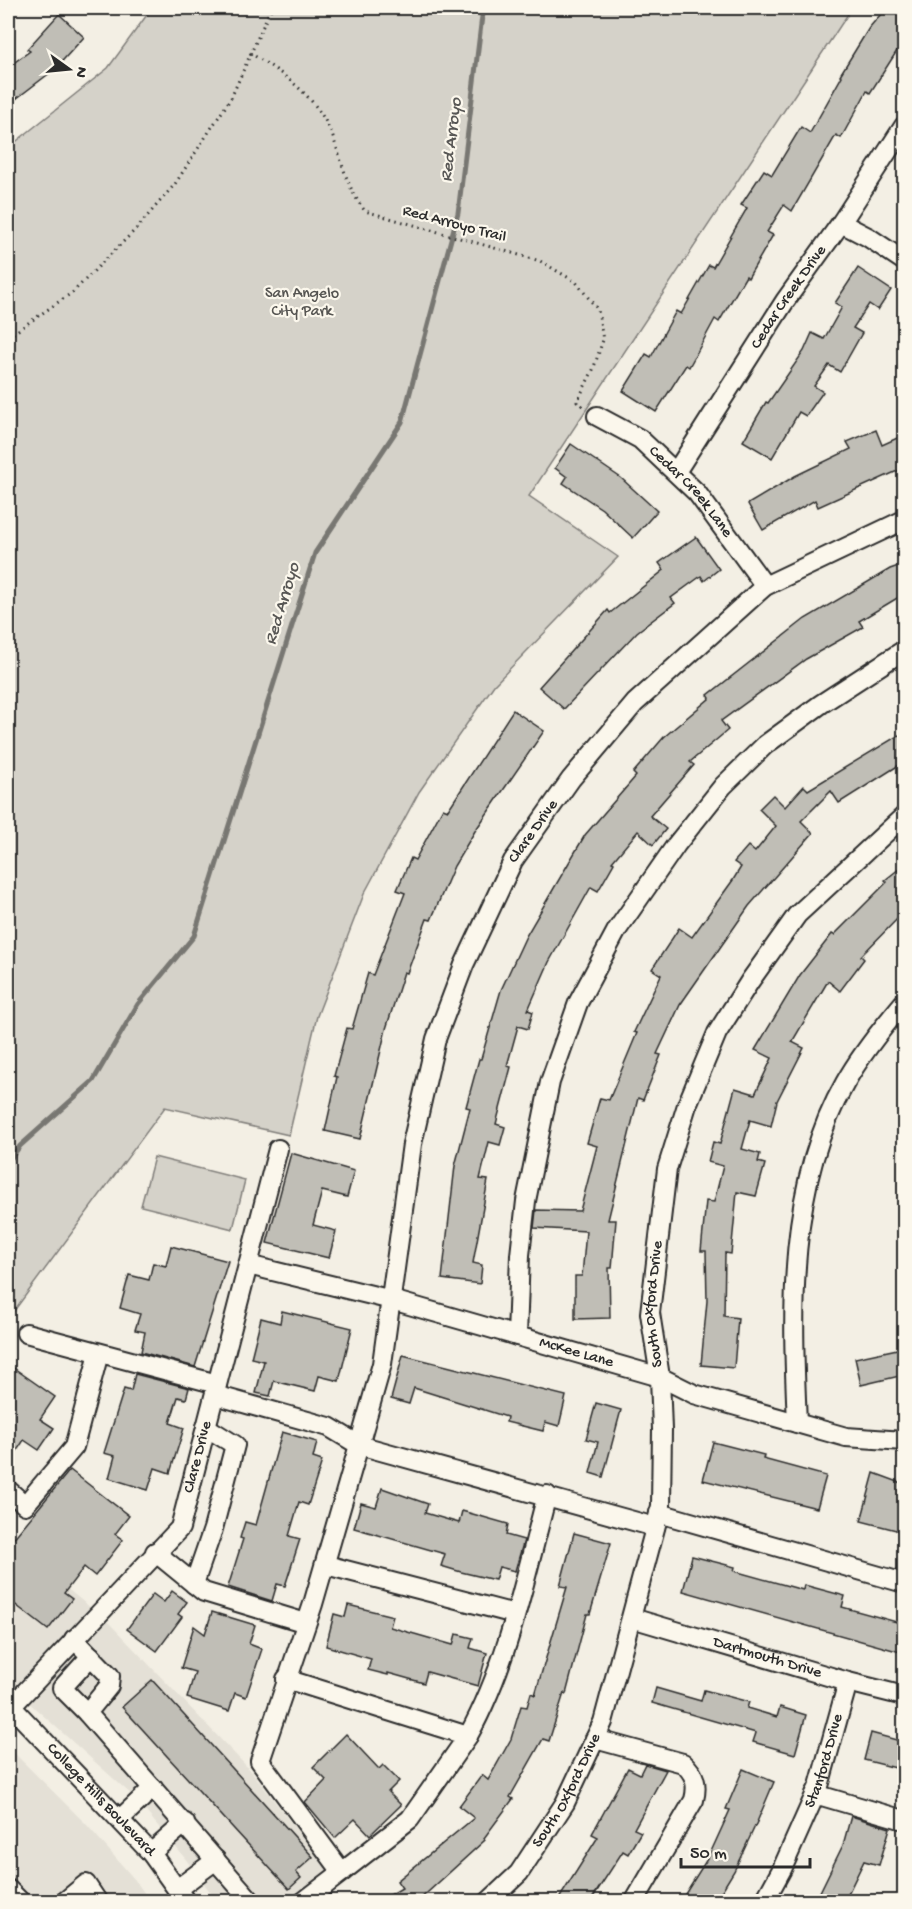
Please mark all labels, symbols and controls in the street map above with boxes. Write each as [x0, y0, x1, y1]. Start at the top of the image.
north arrow [39, 39, 99, 99]
text: N [69, 64, 91, 80]
water label: Red Arroyo [436, 96, 468, 183]
street label: Red Arroyo Trail [400, 202, 508, 248]
street label: Cedar Creek Drive [747, 241, 832, 353]
park label: San Angelo City Park [265, 285, 339, 322]
street label: Cedar Creek Lane [644, 442, 737, 542]
water label: Red Arroyo [261, 560, 306, 647]
street label: Clare Drive [505, 796, 563, 867]
street label: South Oxford Drive [640, 1239, 668, 1369]
street label: McKee Lane [537, 1333, 616, 1373]
street label: Clare Drive [180, 1418, 217, 1495]
street label: Dartmouth Drive [710, 1633, 825, 1683]
street label: Stanford Drive [801, 1711, 848, 1811]
street label: South Oxford Drive [529, 1730, 606, 1852]
street label: College Hills Boulevard [42, 1739, 160, 1862]
scale bar [681, 1831, 810, 1869]
text: 50 m [690, 1844, 727, 1865]

